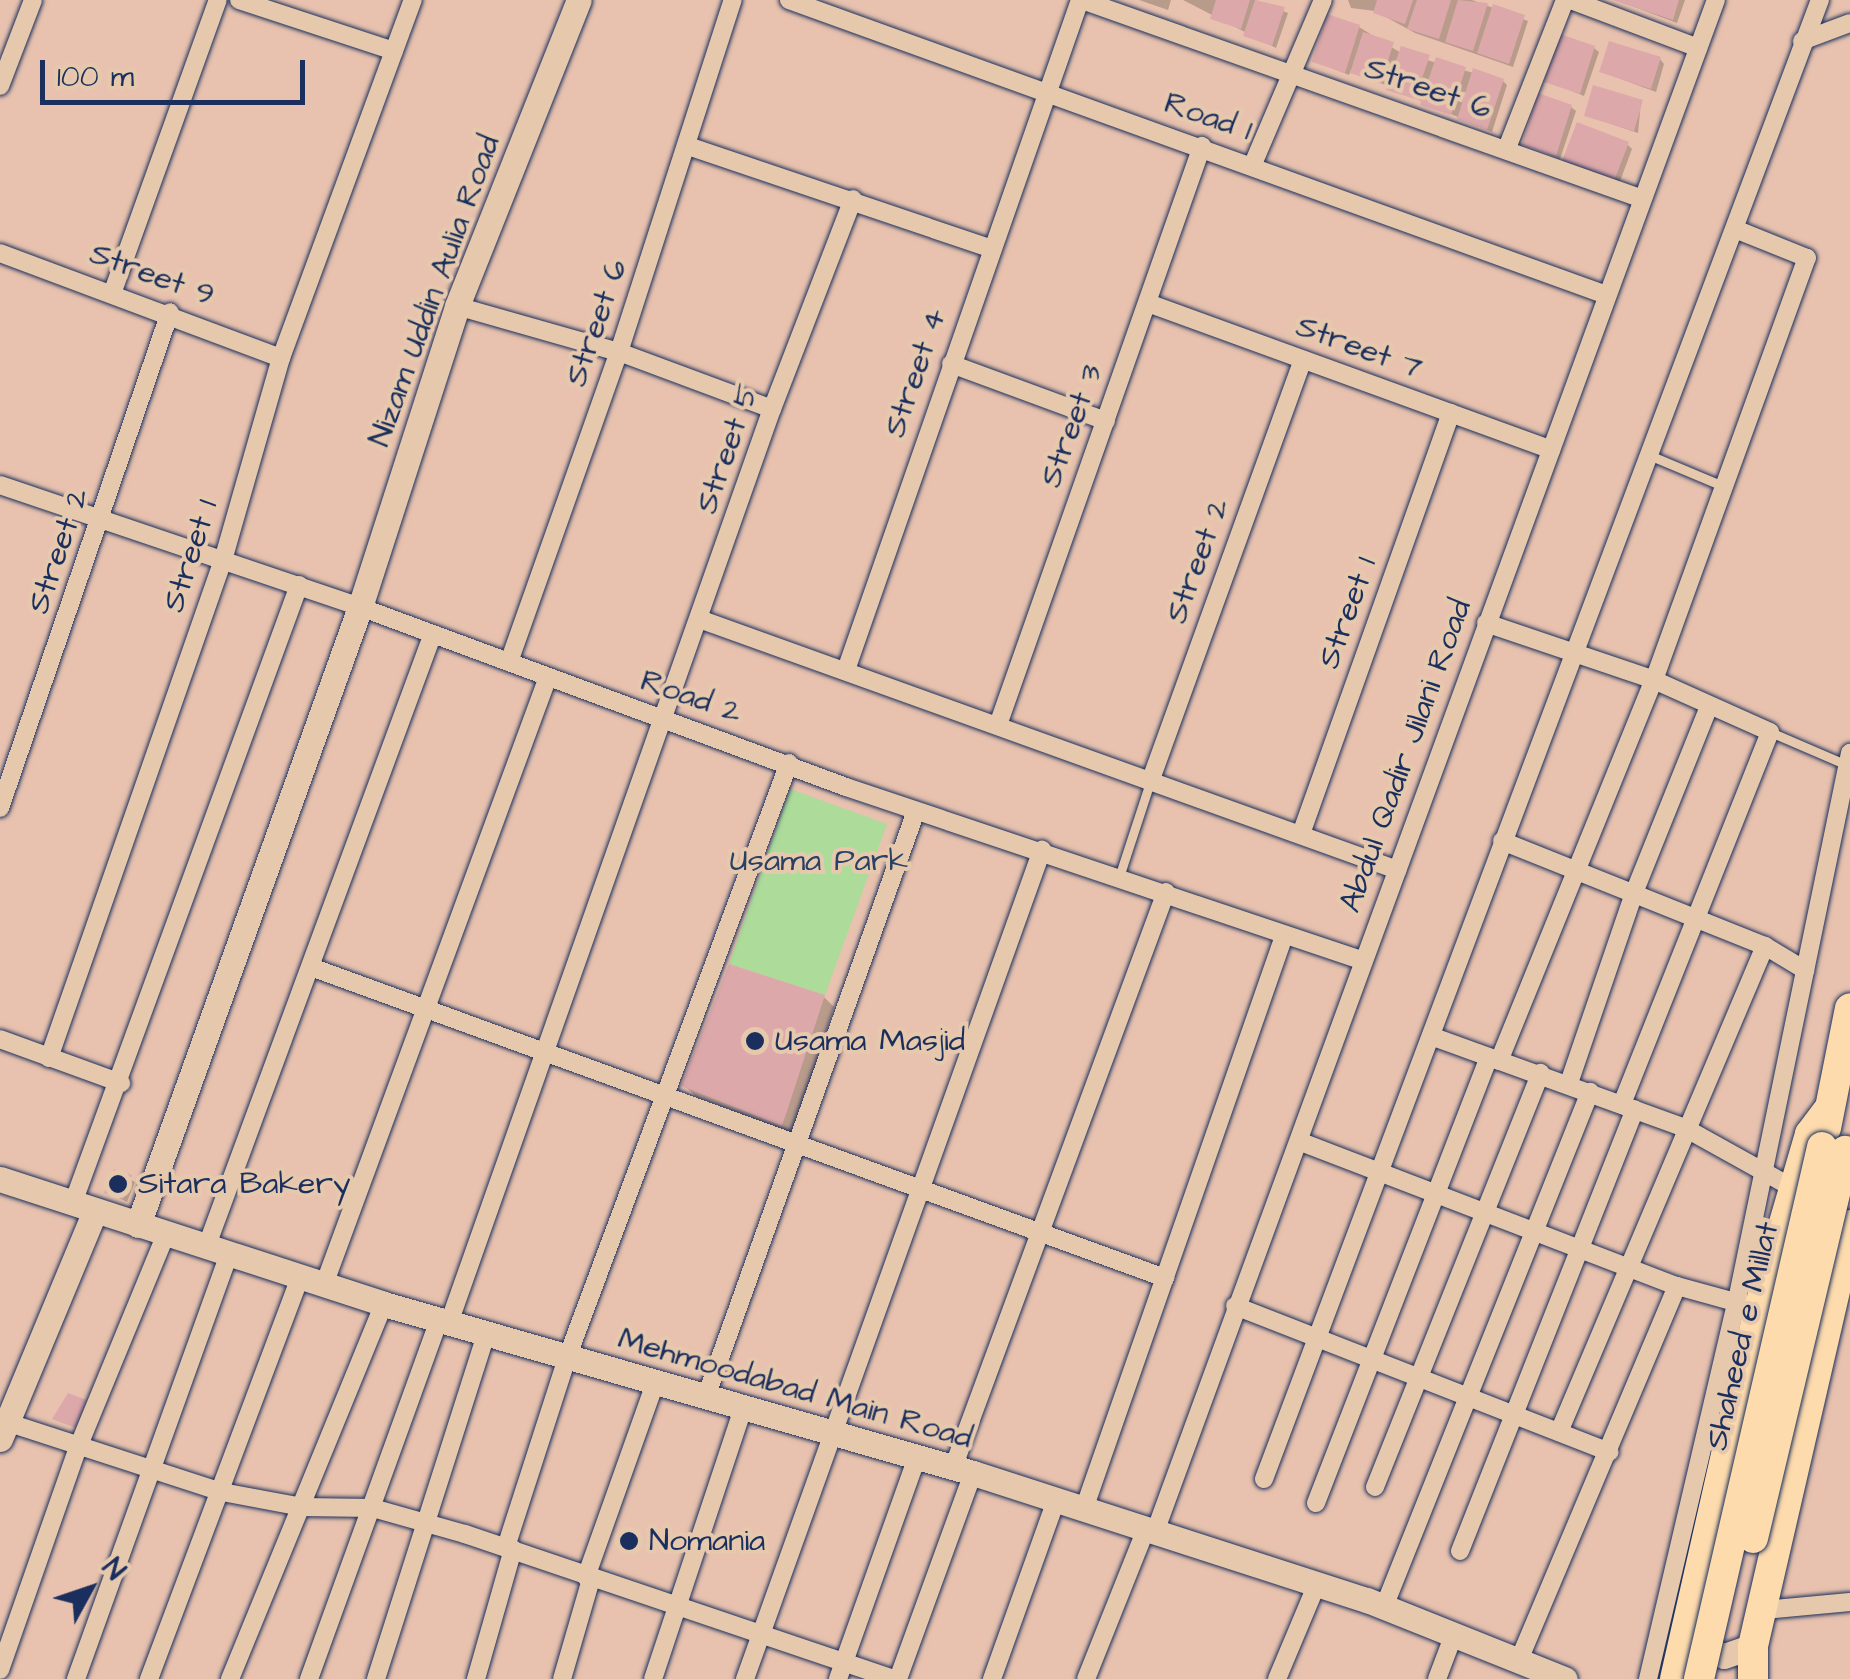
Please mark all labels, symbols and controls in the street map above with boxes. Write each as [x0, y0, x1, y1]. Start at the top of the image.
scale bar [45, 40, 310, 102]
street label: Street 6 [1360, 49, 1496, 129]
text: 100 m [57, 56, 134, 98]
street label: Road 1 [1159, 84, 1257, 150]
street label: Nizam Uddin Aulia Road [361, 130, 509, 452]
street label: Street 9 [84, 235, 220, 315]
street label: Street 6 [557, 255, 637, 391]
street label: Street 4 [876, 304, 956, 442]
street label: Street 7 [1291, 308, 1427, 388]
street label: Street 3 [1032, 359, 1112, 493]
street label: Street 5 [688, 379, 768, 519]
street label: Street 2 [20, 483, 98, 619]
street label: Street 2 [1158, 493, 1238, 629]
street label: Street 1 [155, 495, 227, 617]
street label: Street 1 [1310, 552, 1386, 674]
street label: Abdul Qadir Jilani Road [1332, 594, 1480, 918]
street label: Road 2 [635, 662, 747, 732]
park label: Usama Park [730, 842, 908, 880]
place label: Usama Masjid [775, 1022, 965, 1060]
marker: Usama Masjid [744, 1030, 766, 1052]
place label: Sitara Bakery [138, 1165, 351, 1203]
marker: Sitara Bakery [107, 1173, 129, 1195]
street label: Shaheed e Millat [1698, 1218, 1788, 1454]
street label: Mehmoodabad Main Road [614, 1320, 976, 1458]
place label: Nomania [649, 1522, 765, 1560]
marker: Nomania [618, 1530, 640, 1552]
north arrow [40, 1539, 140, 1639]
text: N [93, 1550, 134, 1589]

